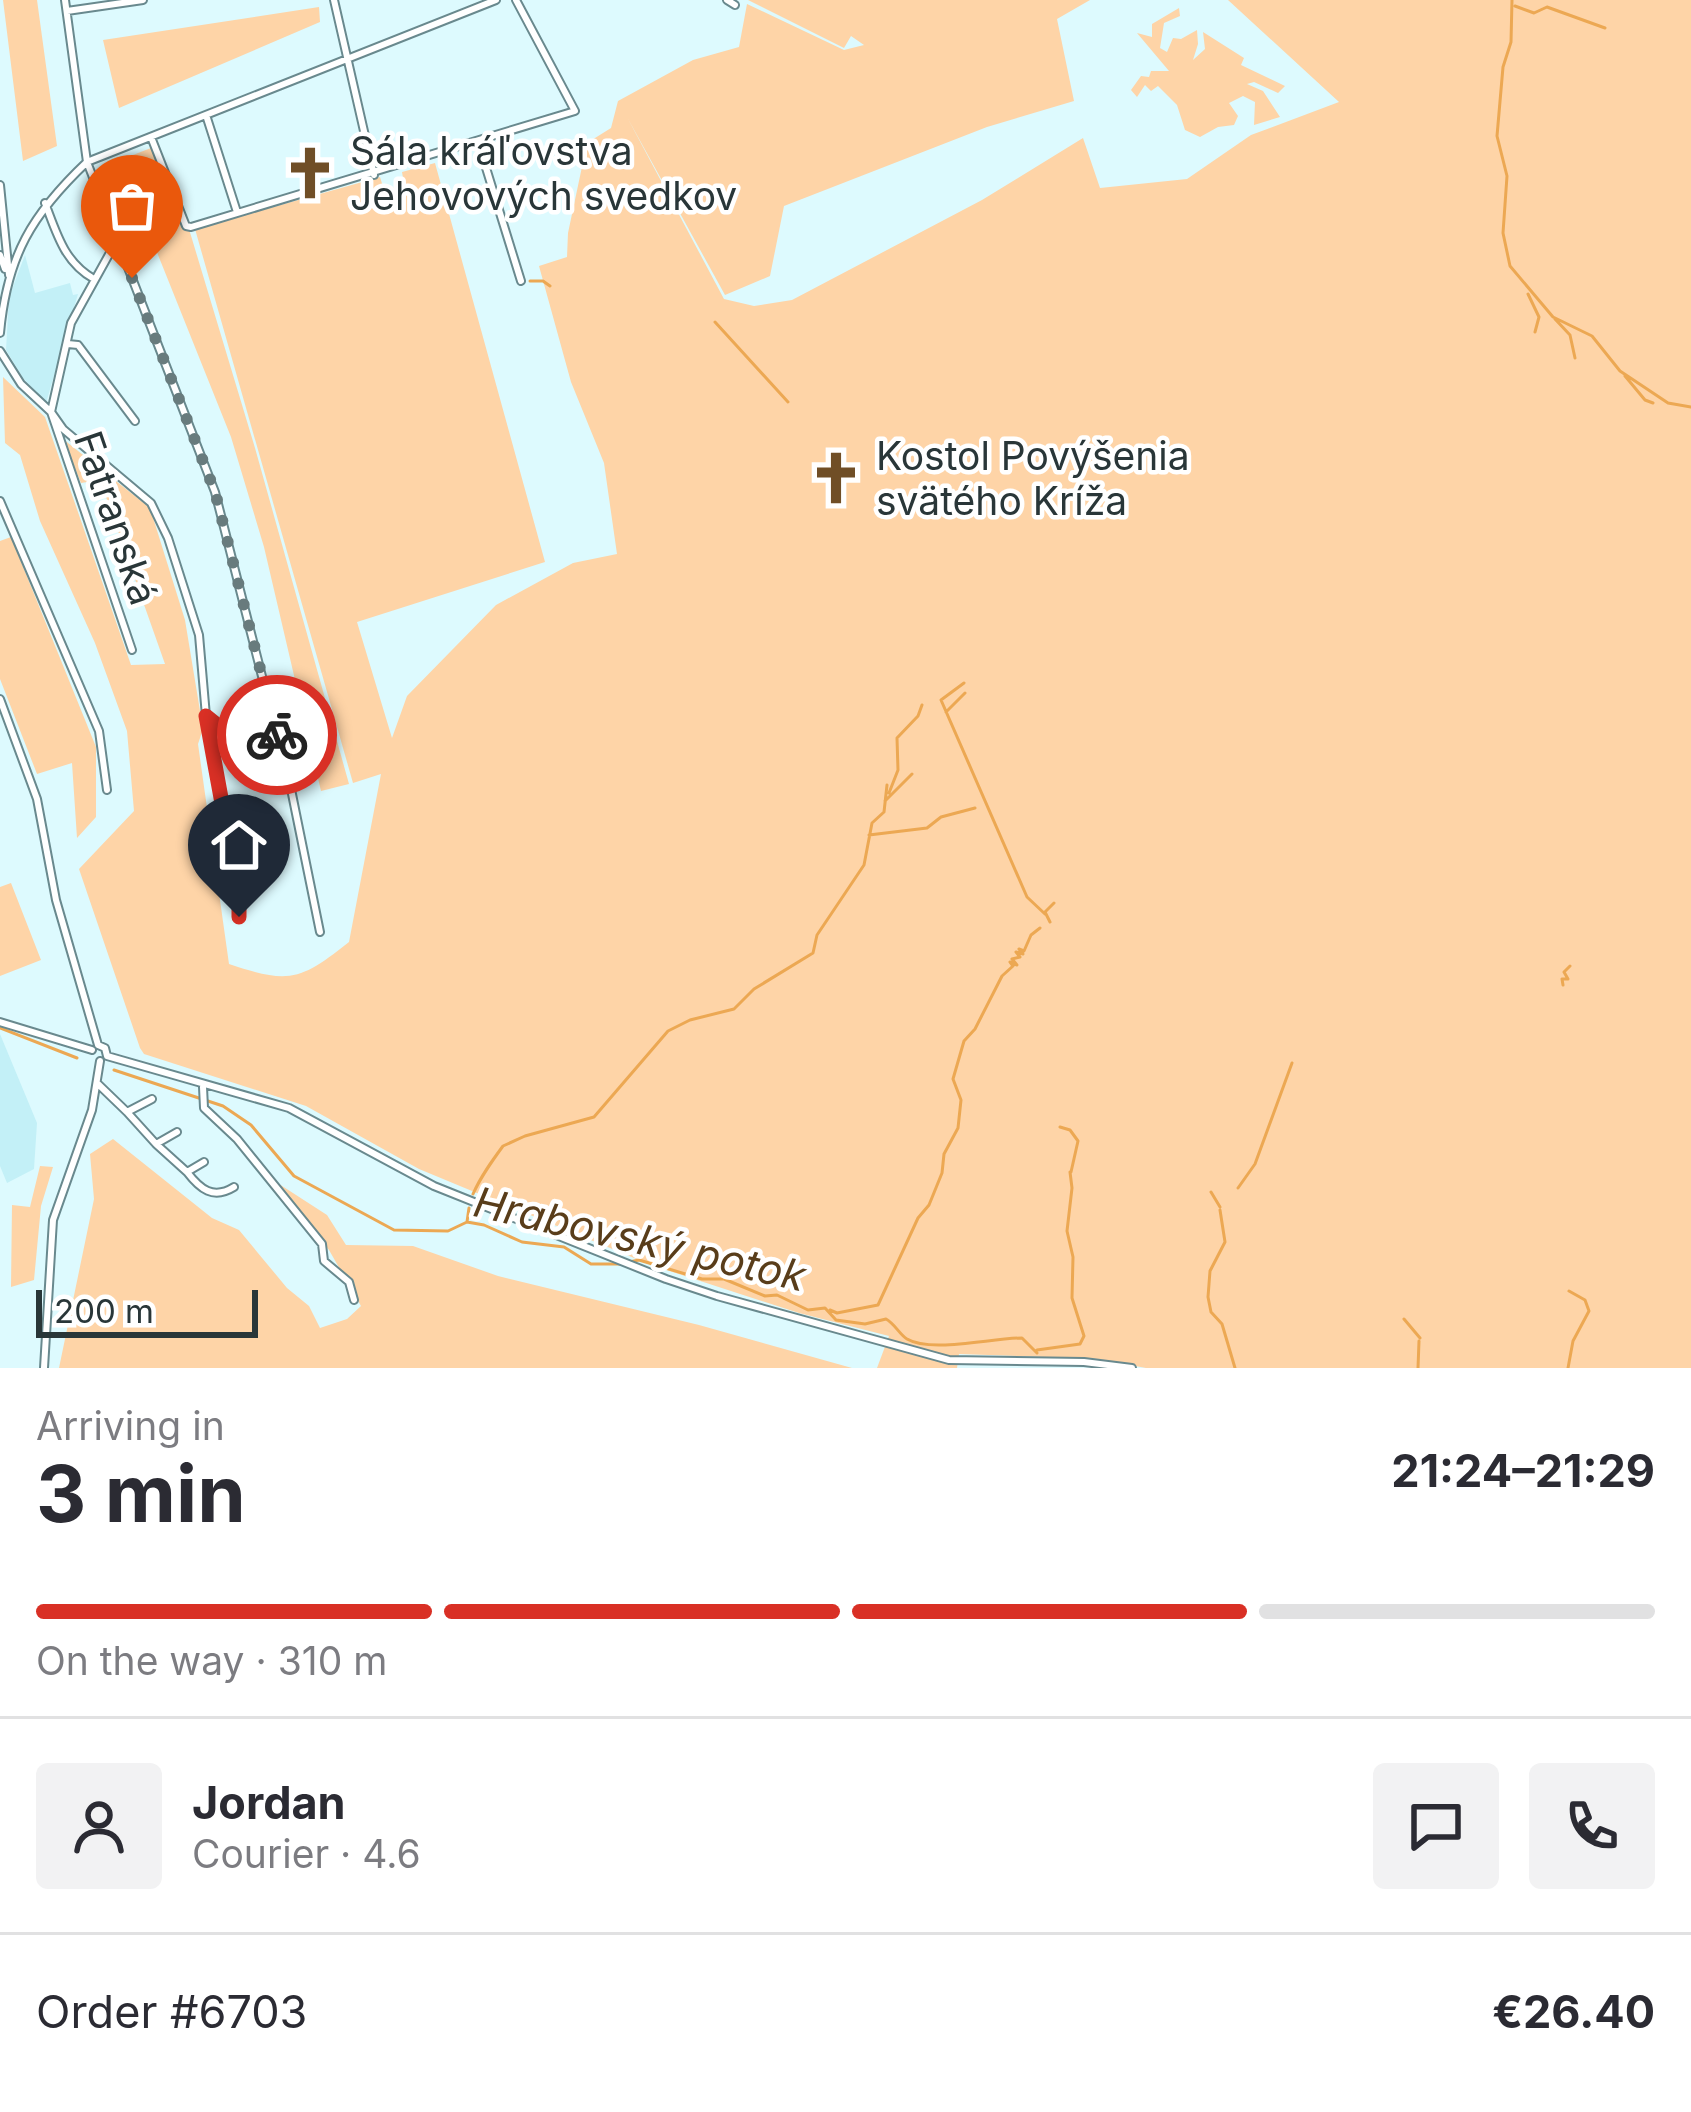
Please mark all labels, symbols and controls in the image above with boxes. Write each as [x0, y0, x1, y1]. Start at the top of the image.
place label: Sála kráľovstva Jehovových svedkov [350, 127, 737, 219]
church icon: Sála kráľovstva Jehovových svedkov [281, 144, 339, 202]
pin [81, 155, 183, 278]
icon: bag [99, 173, 165, 239]
street label: Fatranská [65, 425, 168, 611]
place label: Kostol Povýšenia svätého Kríža [876, 432, 1190, 524]
church icon: Kostol Povýšenia svätého Kríža [807, 449, 865, 507]
courier [217, 675, 337, 795]
icon: bike [244, 702, 310, 768]
pin [188, 794, 290, 917]
icon: home [206, 812, 272, 878]
water label: Hrabovský potok [469, 1176, 812, 1302]
scale bar [36, 1284, 258, 1337]
text: 200 m [54, 1291, 154, 1331]
text: Arriving in [36, 1402, 225, 1449]
text: 21:24–21:29 [1391, 1443, 1655, 1498]
text: 3 min [36, 1446, 246, 1541]
text: On the way · 310 m [36, 1637, 387, 1684]
button: person [36, 1763, 162, 1889]
button: chat [1373, 1763, 1499, 1889]
button: phone [1529, 1763, 1655, 1889]
text: Jordan [192, 1775, 346, 1830]
text: Courier · 4.6 [192, 1830, 421, 1877]
text: Order #6703 [36, 1984, 307, 2039]
text: €26.40 [1492, 1984, 1655, 2039]

